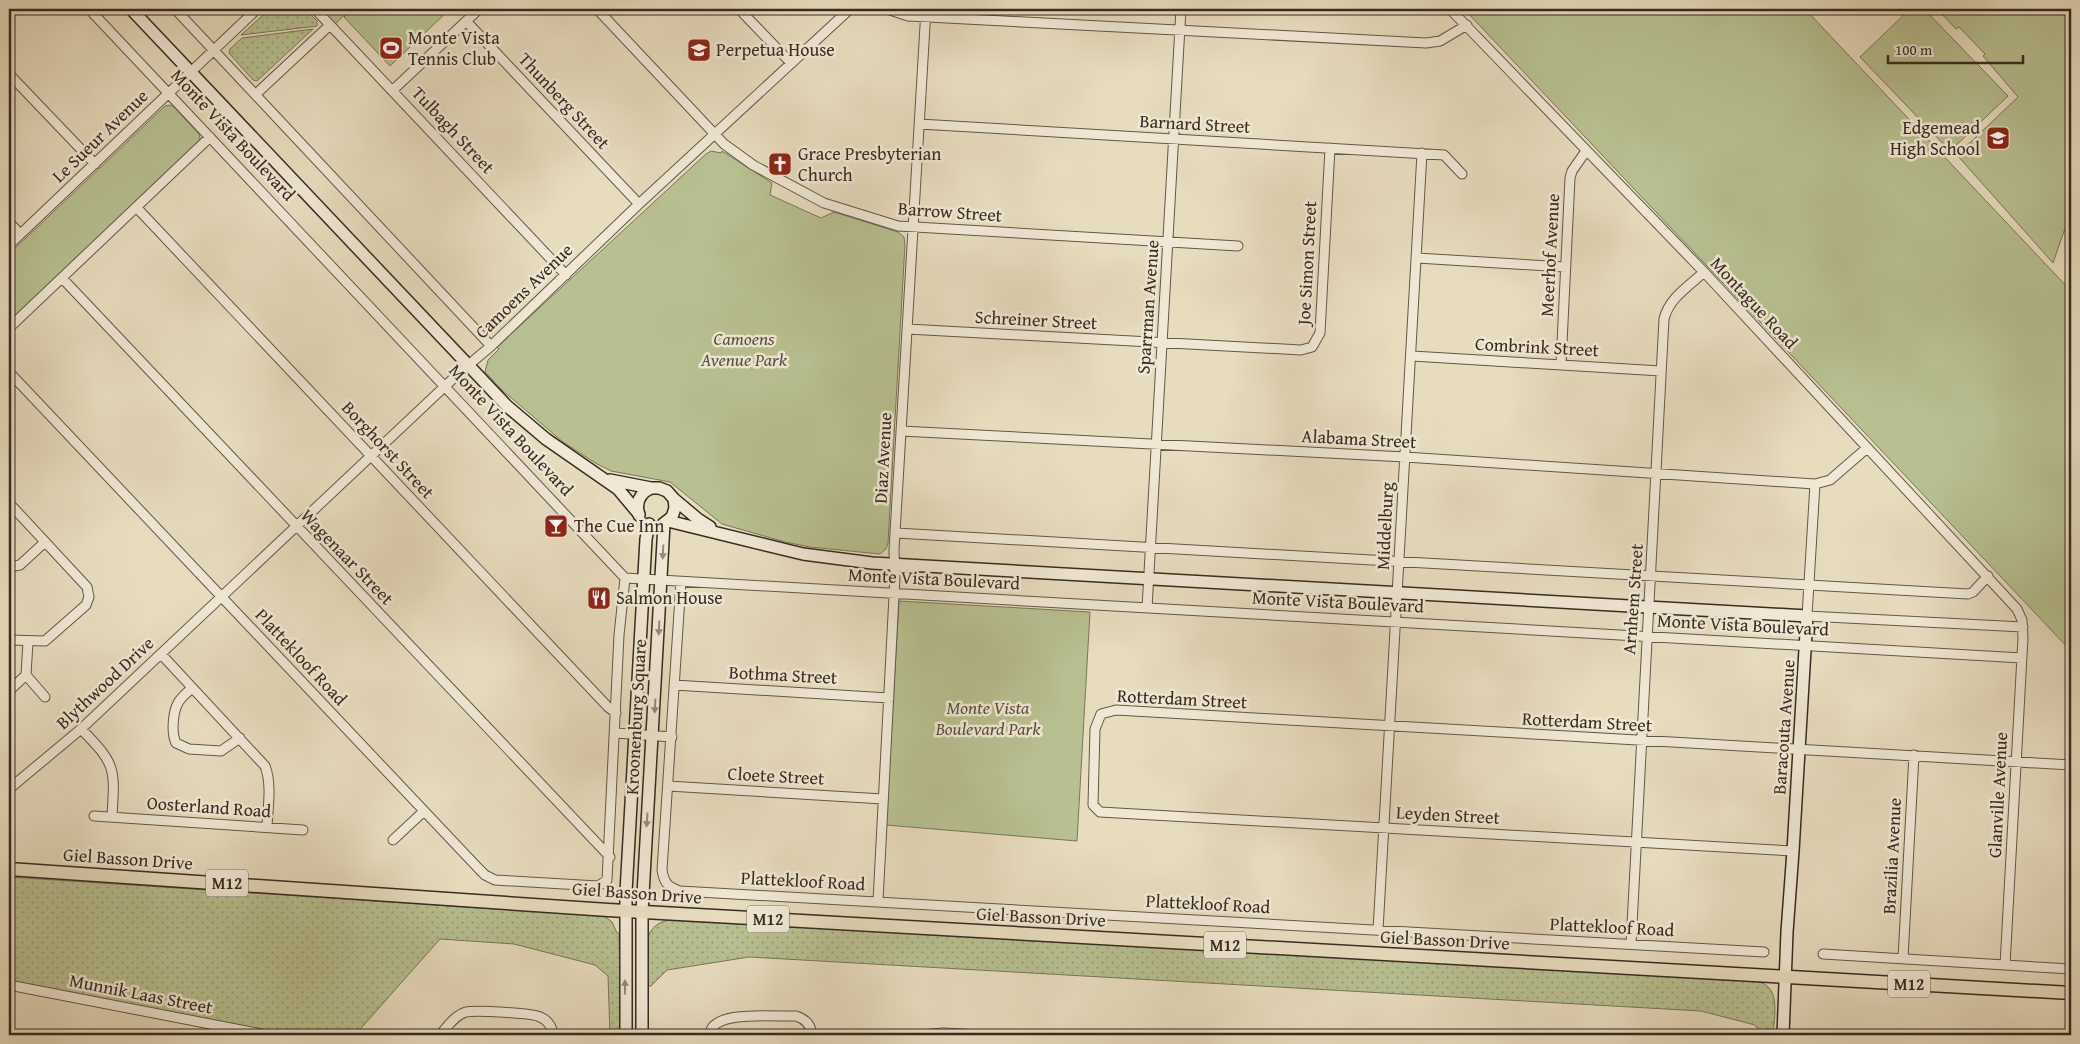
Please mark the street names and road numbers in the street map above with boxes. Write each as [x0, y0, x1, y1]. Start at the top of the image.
street label: Thunberg Street [512, 46, 617, 156]
street label: Monte Vista Boulevard [165, 62, 302, 207]
street label: Tulbagh Street [406, 80, 502, 180]
street label: Le Sueur Avenue [45, 83, 154, 189]
street label: Barnard Street [1139, 107, 1252, 140]
street label: Meerhof Avenue [1533, 193, 1566, 317]
street label: Barrow Street [897, 194, 1004, 229]
street label: Joe Simon Street [1290, 199, 1323, 328]
street label: Camoens Avenue [469, 237, 579, 345]
street label: Sparrman Avenue [1129, 239, 1166, 375]
street label: Montague Road [1704, 250, 1805, 355]
street label: Schreiner Street [974, 303, 1099, 336]
street label: Combrink Street [1474, 330, 1600, 363]
street label: Monte Vista Boulevard [443, 357, 580, 502]
street label: Borghorst Street [336, 395, 441, 505]
street label: Diaz Avenue [867, 412, 898, 504]
street label: Alabama Street [1301, 422, 1418, 455]
street label: Middelburg [1369, 481, 1400, 571]
street label: Wagenaar Street [294, 502, 401, 611]
street label: Arnhem Street [1615, 542, 1650, 655]
street label: Monte Vista Boulevard [847, 561, 1021, 597]
street label: Monte Vista Boulevard [1251, 584, 1425, 620]
street label: Plattekloof Road [249, 602, 354, 712]
street label: Monte Vista Boulevard [1656, 607, 1830, 643]
street label: Blythwood Drive [50, 630, 160, 735]
street label: Kroonenburg Square [618, 638, 653, 796]
street label: Bothma Street [728, 658, 839, 691]
street label: Baracouta Avenue [1765, 658, 1802, 795]
street label: Rotterdam Street [1116, 682, 1248, 715]
street label: Rotterdam Street [1521, 705, 1653, 738]
street label: Glanville Avenue [1981, 731, 2014, 859]
street label: Cloete Street [727, 759, 826, 792]
street label: Oosterland Road [146, 789, 272, 824]
street label: Brazilia Avenue [1875, 797, 1908, 915]
street label: Leyden Street [1395, 798, 1501, 831]
street label: Giel Basson Drive [62, 841, 194, 876]
street label: Plattekloof Road [740, 864, 866, 897]
road number: M12 [206, 870, 248, 896]
street label: Giel Basson Drive [571, 875, 703, 910]
street label: Plattekloof Road [1145, 887, 1271, 920]
street label: Giel Basson Drive [976, 900, 1107, 933]
road number: M12 [747, 906, 789, 932]
street label: Plattekloof Road [1549, 910, 1675, 943]
street label: Giel Basson Drive [1380, 923, 1511, 956]
road number: M12 [1204, 932, 1246, 958]
street label: Munnik Laas Street [67, 966, 216, 1021]
road number: M12 [1888, 971, 1930, 998]

